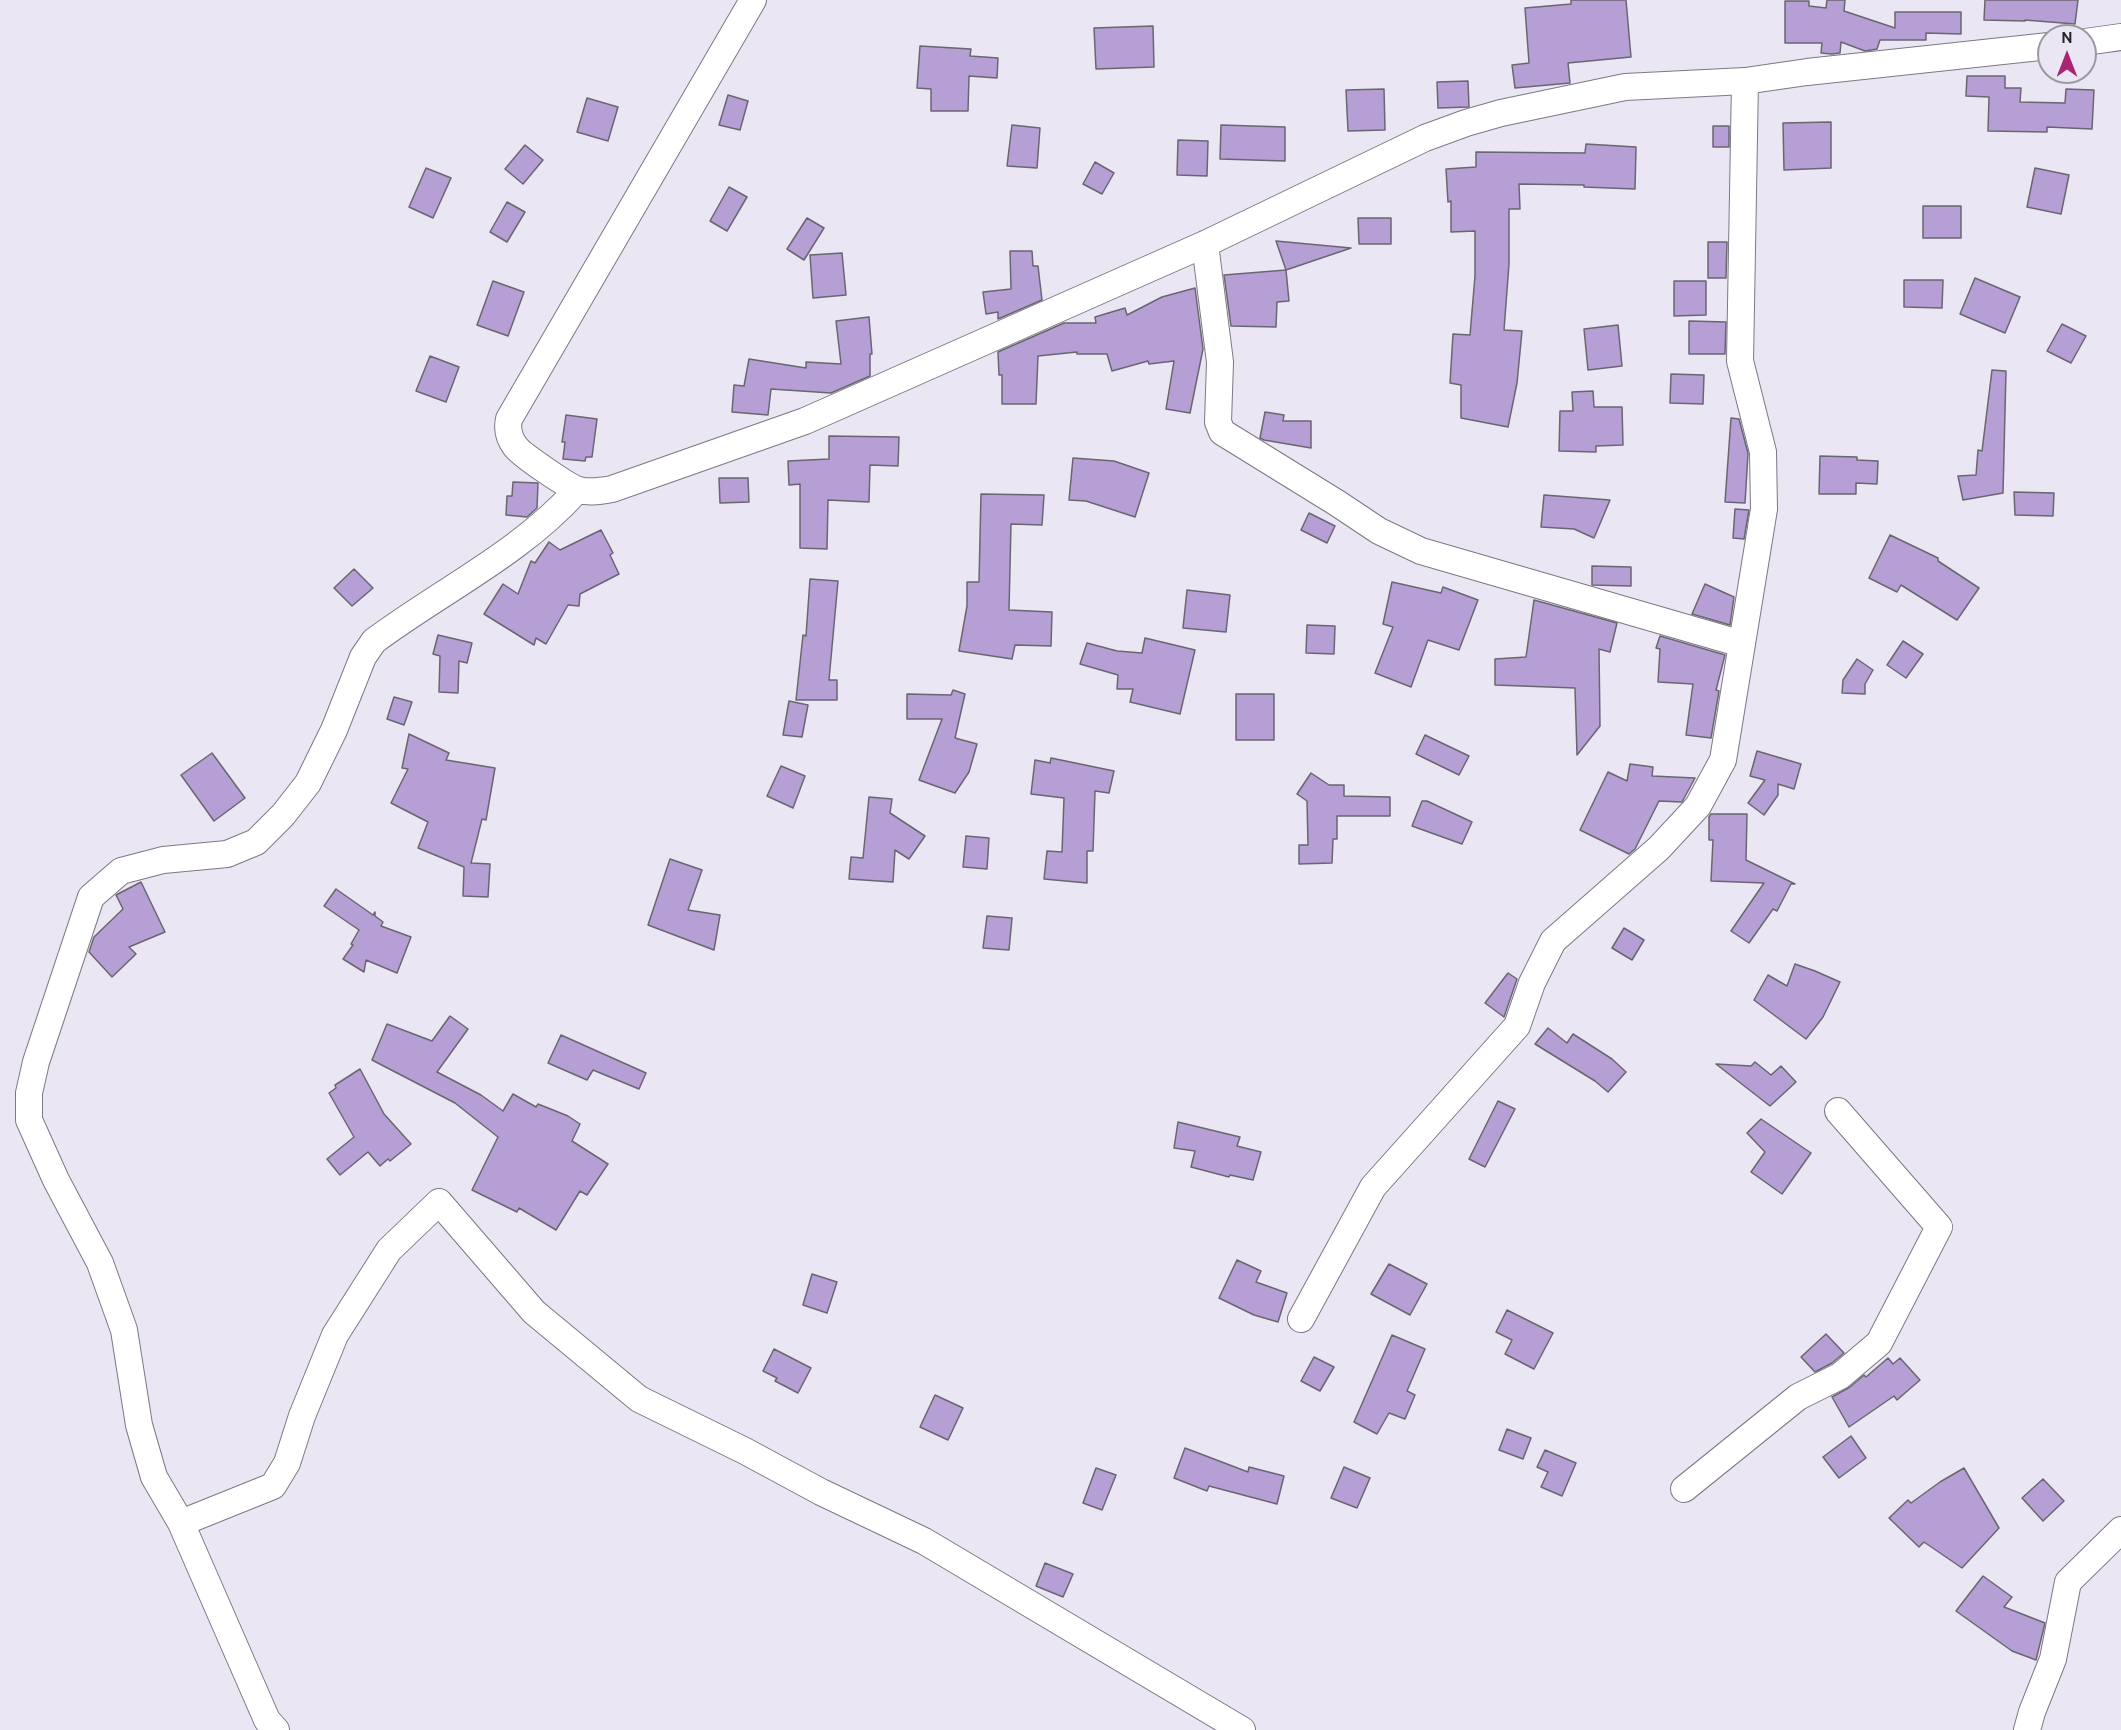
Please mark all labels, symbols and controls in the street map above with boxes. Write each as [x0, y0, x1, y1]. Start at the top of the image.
north arrow [2037, 24, 2097, 84]
text: N [2061, 28, 2073, 47]

